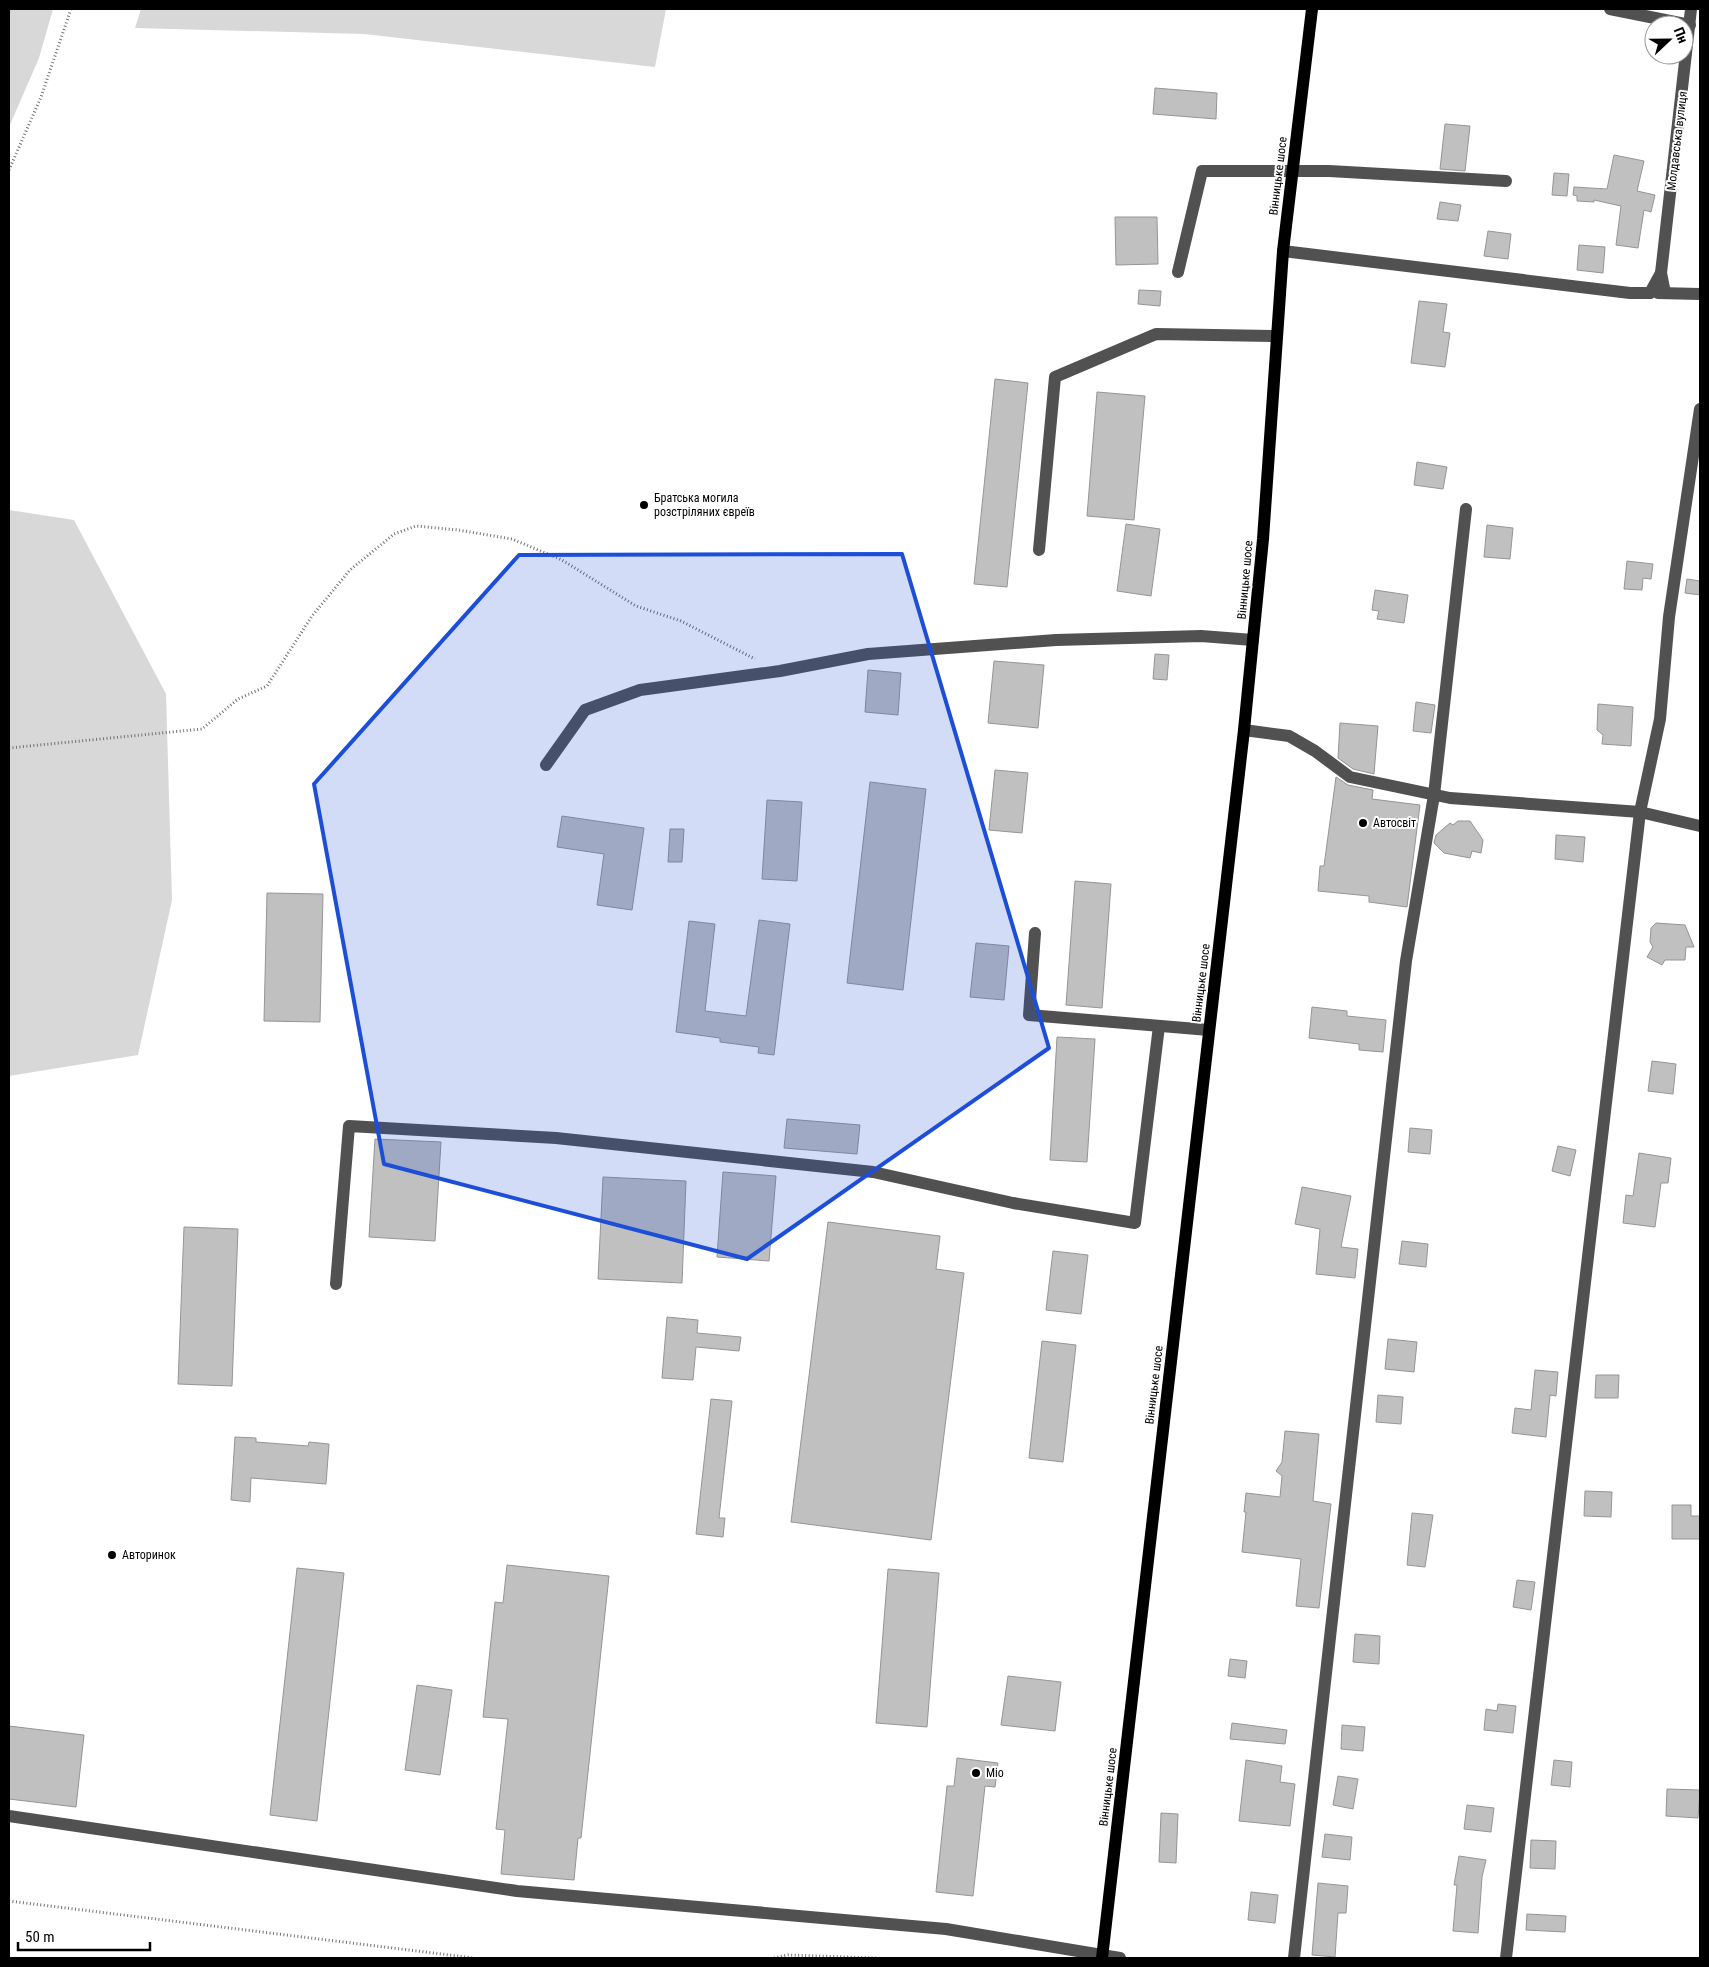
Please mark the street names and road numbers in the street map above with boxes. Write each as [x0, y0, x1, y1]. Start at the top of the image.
street label: Молдавська вулиця [1664, 91, 1690, 191]
street label: Вінницьке шосе [1266, 135, 1290, 216]
street label: Вінницьке шосе [1235, 539, 1255, 620]
street label: Вінницьке шосе [1189, 942, 1213, 1023]
street label: Вінницьке шосе [1142, 1344, 1166, 1425]
street label: Вінницьке шосе [1096, 1746, 1120, 1827]

